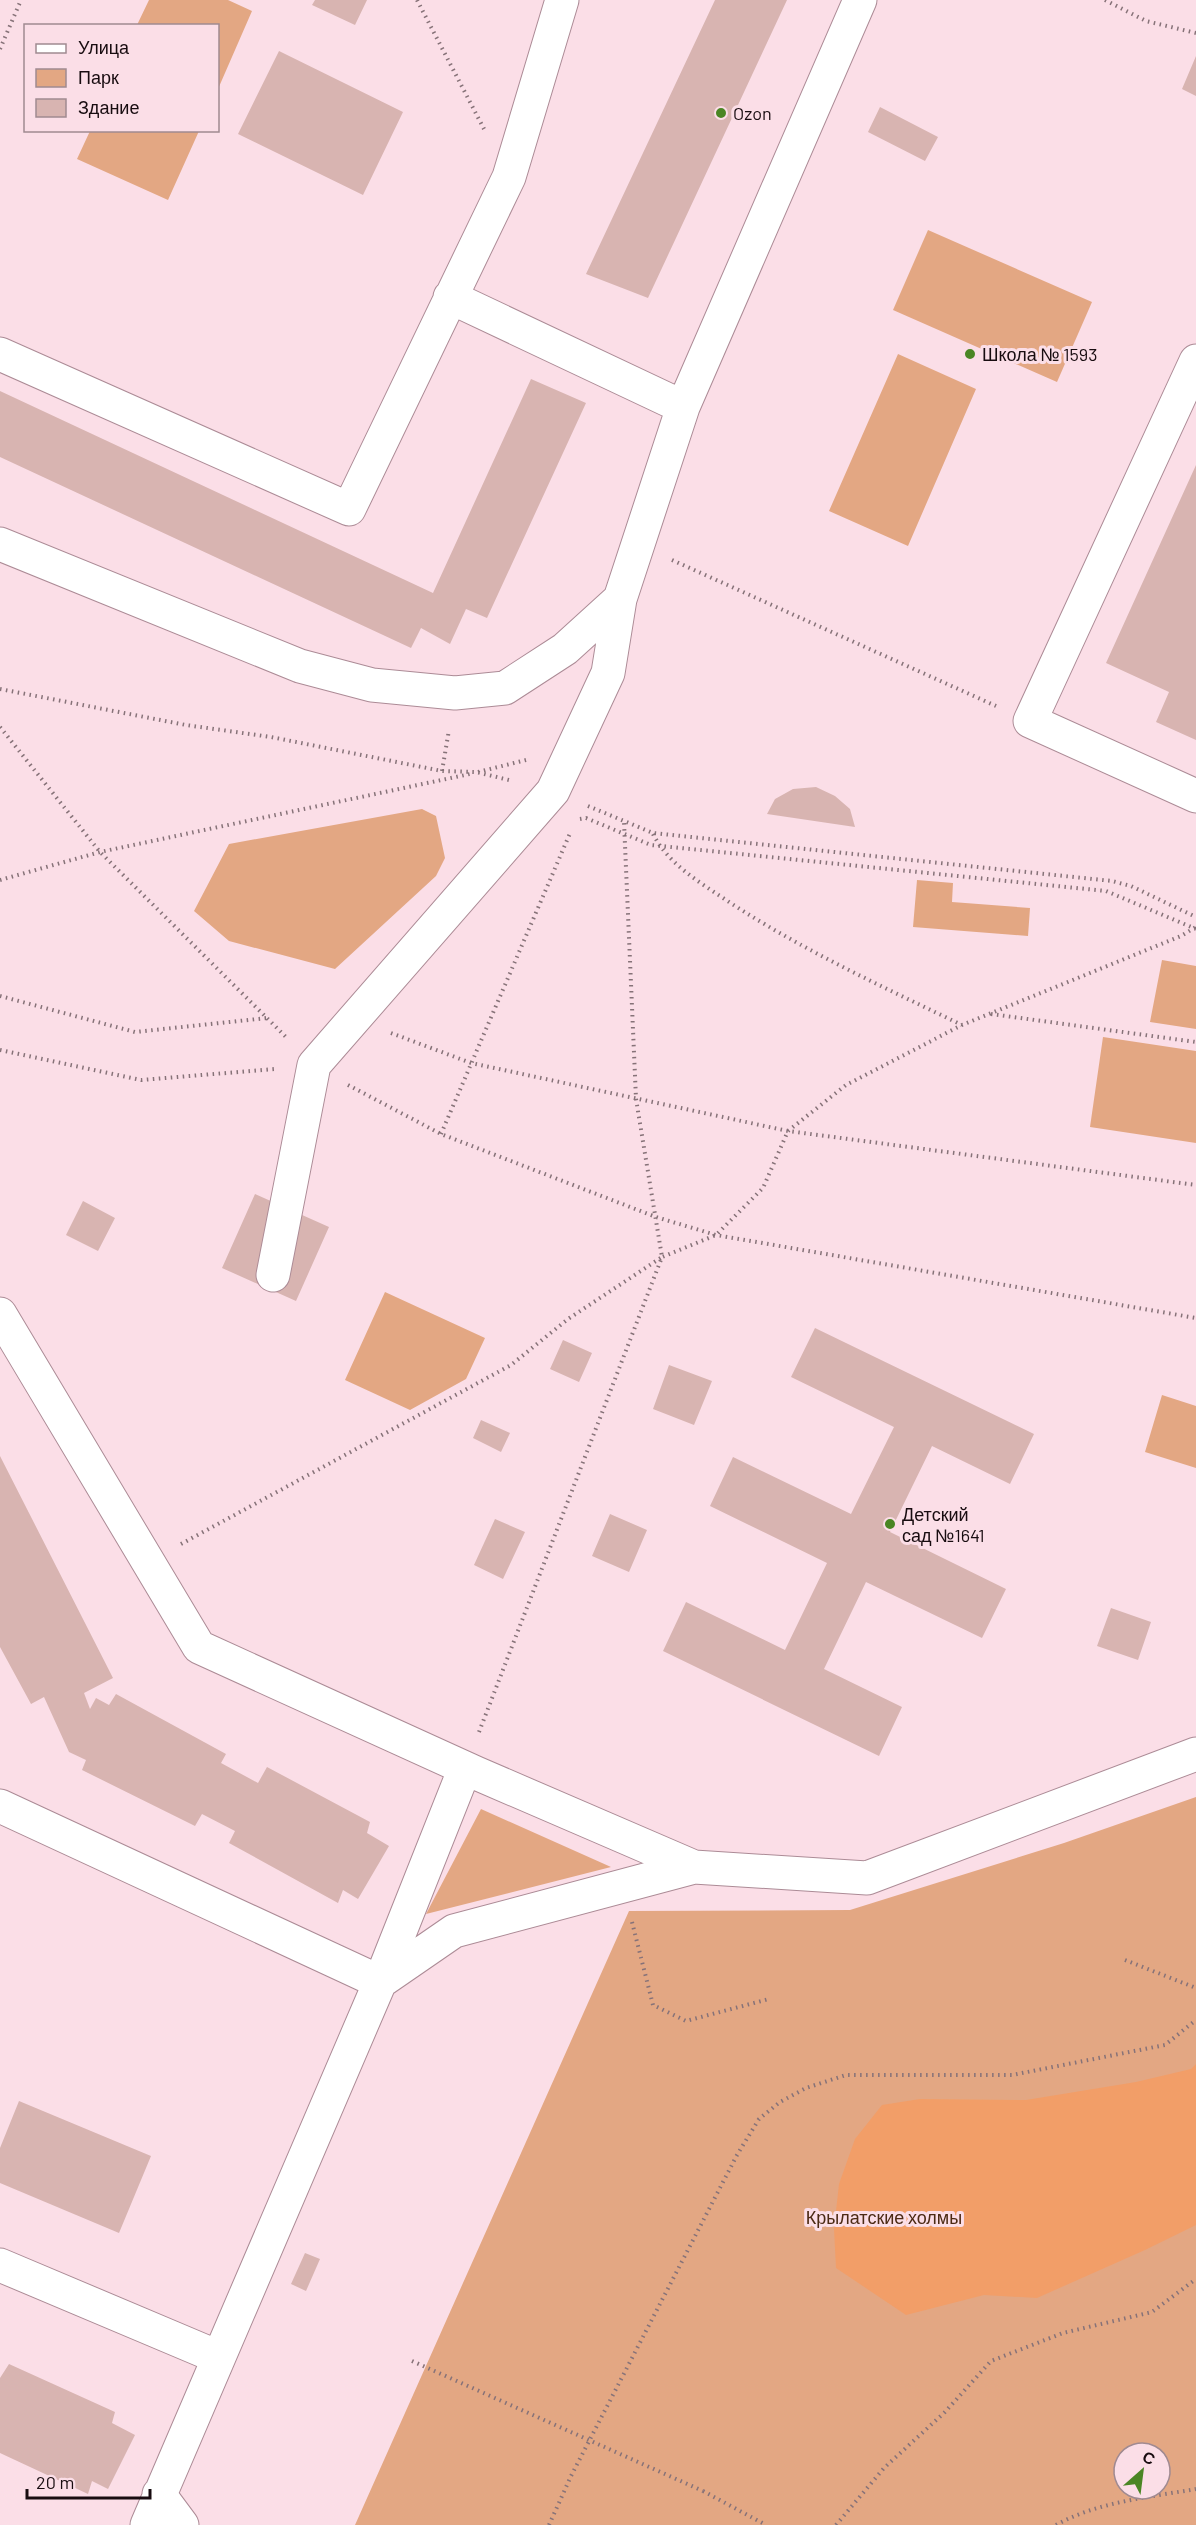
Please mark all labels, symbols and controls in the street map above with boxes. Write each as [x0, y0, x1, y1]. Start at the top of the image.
legend [24, 24, 219, 132]
text: Улица [78, 36, 130, 58]
text: Парк [78, 66, 119, 88]
text: Здание [78, 96, 139, 118]
place label: Ozon [733, 102, 772, 124]
marker: Ozon [714, 106, 728, 120]
place label: Школа № 1593 [982, 343, 1097, 365]
marker: Школа № 1593 [963, 347, 977, 361]
place label: Детский сад №1641 [902, 1503, 985, 1546]
marker: Детский сад №1641 [883, 1517, 897, 1531]
park label: Крылатские холмы [806, 2206, 962, 2228]
north arrow [1112, 2441, 1172, 2501]
text: С [1140, 2446, 1159, 2469]
scale bar [27, 2462, 150, 2500]
text: 20 m [36, 2471, 74, 2493]

